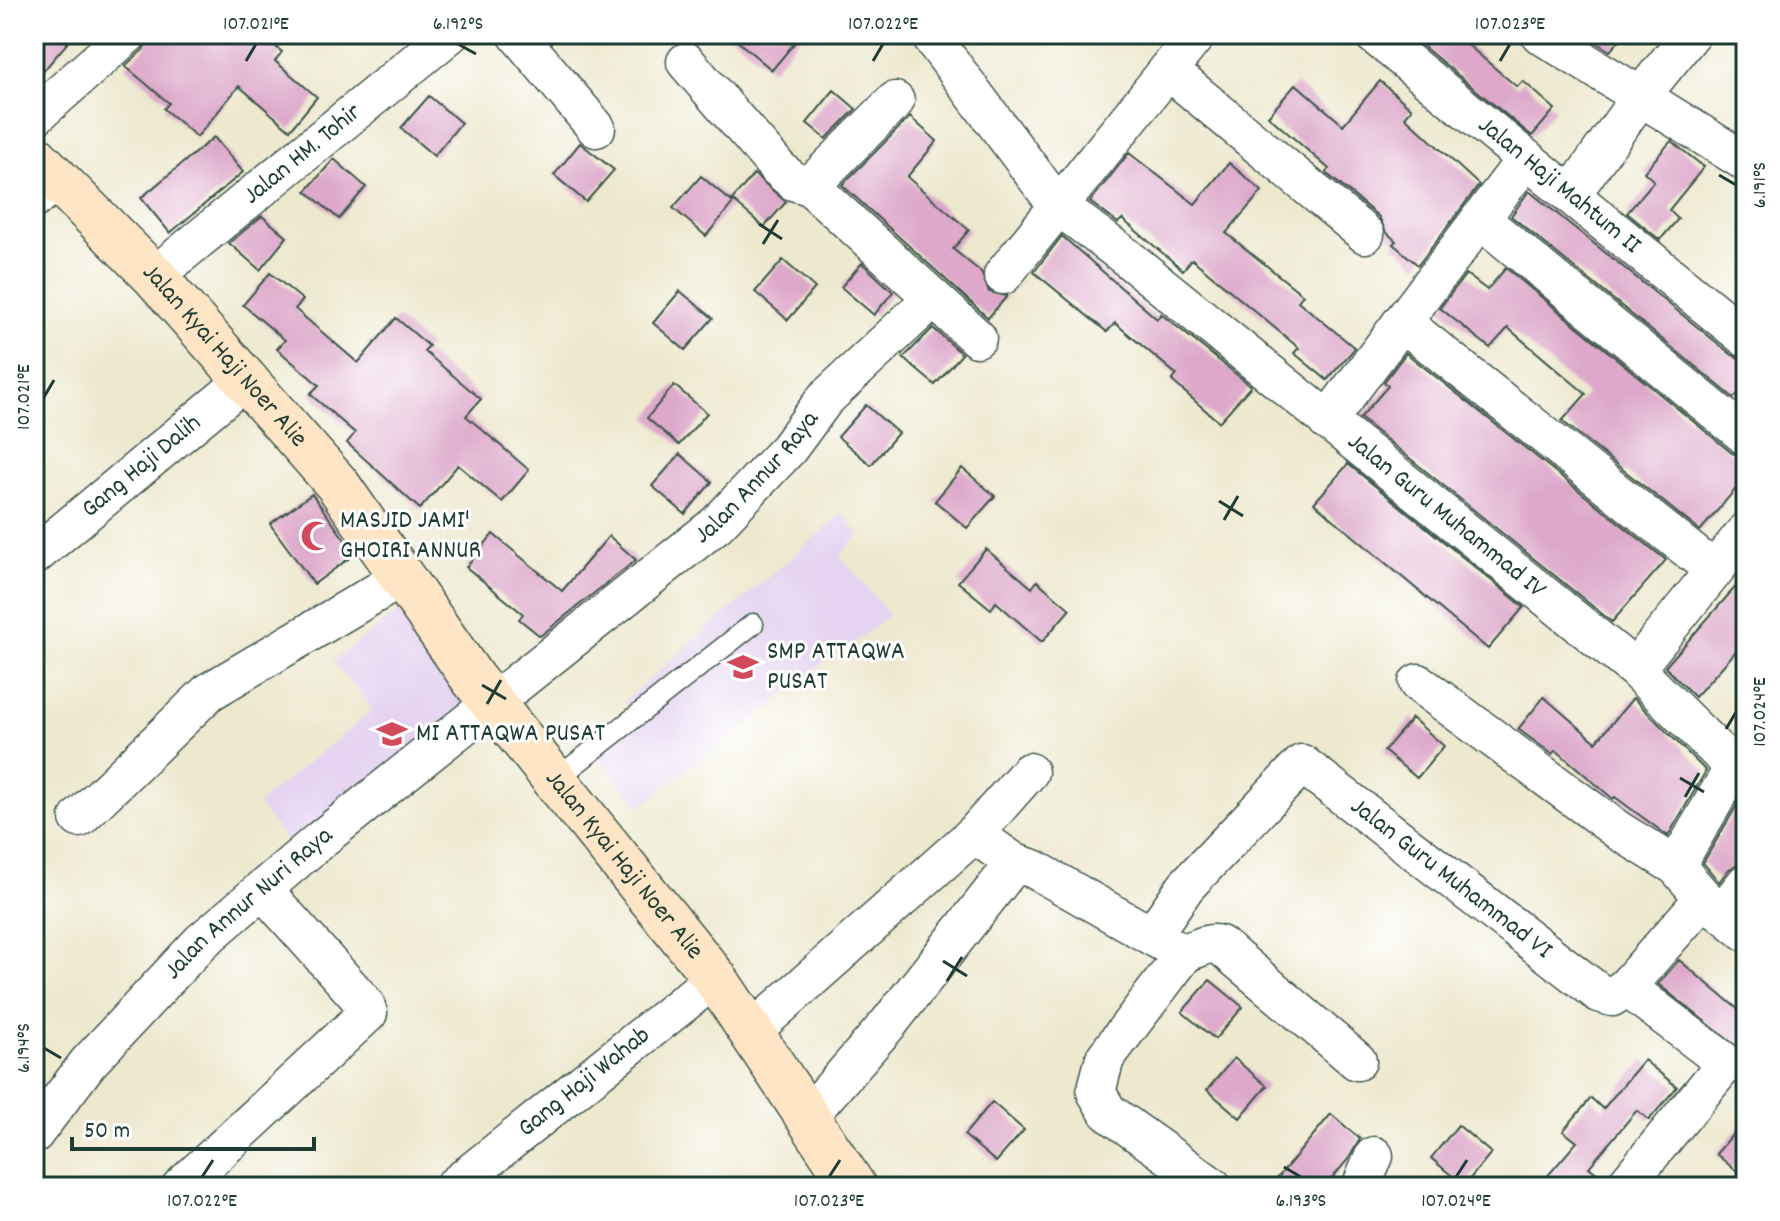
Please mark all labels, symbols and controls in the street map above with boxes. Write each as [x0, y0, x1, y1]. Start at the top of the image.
text: 107.021°E [223, 11, 289, 39]
text: 6.192°S [433, 11, 483, 39]
text: 107.022°E [848, 11, 918, 39]
text: 107.023°E [1475, 11, 1545, 39]
street label: Jalan HM. Tohir [236, 95, 370, 214]
street label: Jalan Haji Mahtum II [1469, 108, 1649, 264]
text: 6.191°S [1747, 162, 1775, 208]
street label: Jalan Kyai Haji Noer Alie [133, 255, 316, 456]
text: 107.021°E [11, 364, 39, 430]
street label: Jalan Annur Raya [686, 403, 829, 554]
street label: Gang Haji Dalih [74, 405, 210, 527]
street label: Jalan Guru Muhammad IV [1339, 424, 1554, 608]
place label: MASJID JAMI' GHOIRI ANNUR [340, 503, 481, 570]
mosque icon: MASJID JAMI' GHOIRI ANNUR [299, 519, 333, 553]
place label: SMP ATTAQWA PUSAT [767, 634, 905, 701]
school or university icon: SMP ATTAQWA PUSAT [726, 650, 760, 684]
text: 107.024°E [1747, 677, 1775, 747]
place label: MI ATTAQWA PUSAT [416, 716, 606, 753]
school or university icon: MI ATTAQWA PUSAT [375, 717, 409, 751]
street label: Jalan Kyai Haji Noer Alie [535, 762, 712, 968]
street label: Jalan Guru Muhammad VI [1342, 789, 1560, 969]
street label: Jalan Annur Nuri Raya [156, 817, 342, 989]
street label: Gang Haji Wahab [510, 1018, 659, 1147]
text: 6.194°S [11, 1023, 39, 1073]
scale bar [72, 1101, 314, 1151]
text: 50 m [84, 1115, 130, 1149]
text: 107.022°E [167, 1188, 237, 1216]
text: 107.023°E [794, 1188, 864, 1216]
text: 6.193°S [1276, 1188, 1326, 1216]
text: 107.024°E [1421, 1188, 1491, 1216]

